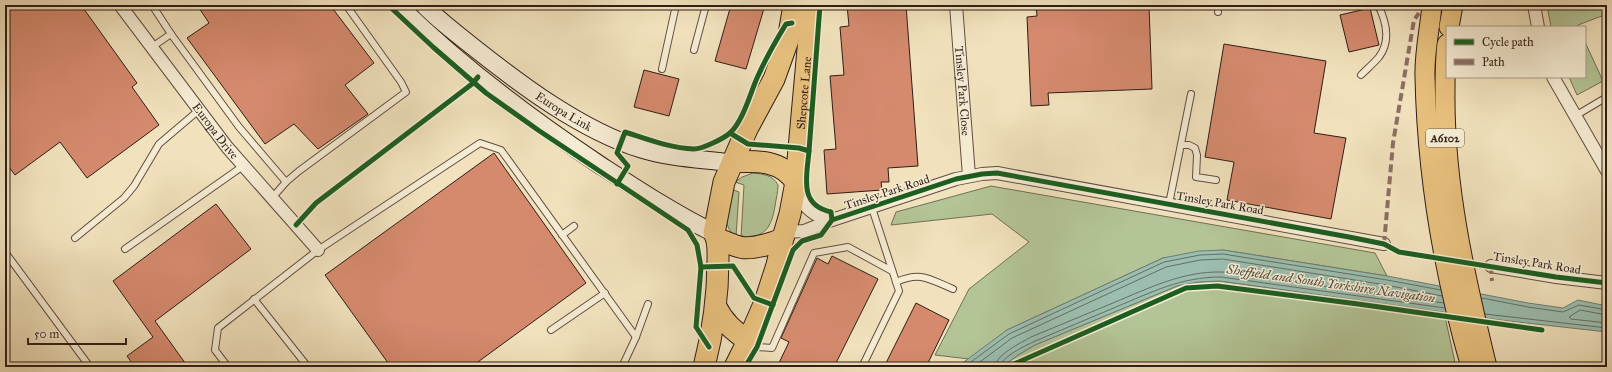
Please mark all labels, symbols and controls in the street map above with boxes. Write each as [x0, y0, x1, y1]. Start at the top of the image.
legend [1446, 26, 1586, 78]
text: Cycle path [1482, 35, 1534, 49]
street label: Tinsley Park Close [952, 45, 973, 136]
text: Path [1482, 55, 1505, 69]
street label: Shepcote Lane [794, 56, 814, 130]
street label: Europa Link [533, 89, 595, 134]
street label: Europa Drive [189, 100, 241, 162]
road number: A6102 [1426, 129, 1464, 147]
street label: Tinsley Park Road [843, 172, 931, 212]
street label: Tinsley Park Road [1175, 188, 1265, 218]
street label: Tinsley Park Road [1492, 249, 1582, 277]
water label: Sheffield and South Yorkshire Navigation [1225, 261, 1436, 307]
scale bar [28, 320, 126, 346]
text: 50 m [34, 327, 59, 341]

